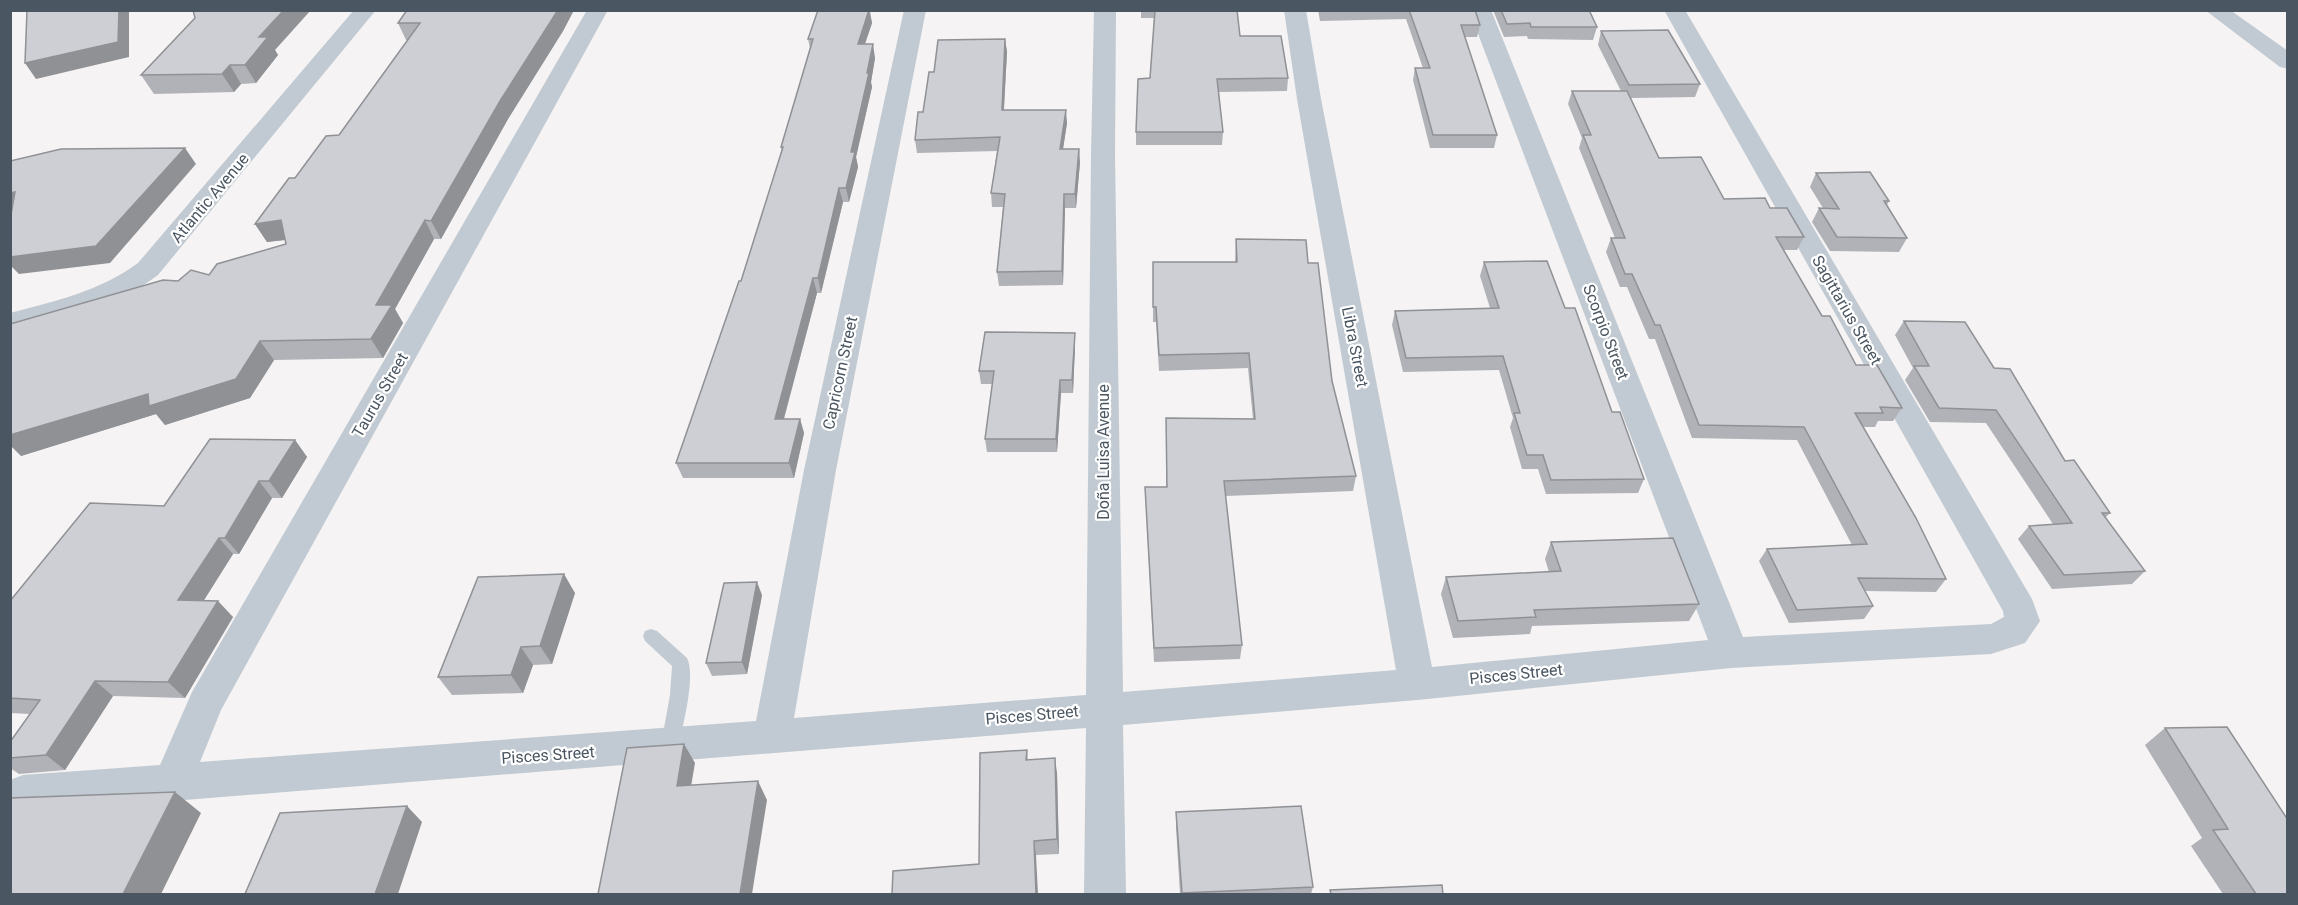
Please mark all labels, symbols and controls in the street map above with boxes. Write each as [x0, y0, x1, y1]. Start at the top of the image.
street label: Atlantic Avenue [167, 149, 253, 247]
street label: Sagittarius Street [1808, 252, 1886, 368]
street label: Scorpio Street [1579, 282, 1633, 382]
street label: Libra Street [1338, 305, 1372, 389]
street label: Capricorn Street [819, 315, 861, 431]
street label: Taurus Street [348, 349, 412, 441]
street label: Doña Luisa Avenue [1094, 384, 1113, 520]
street label: Pisces Street [1468, 660, 1564, 688]
street label: Pisces Street [985, 701, 1079, 729]
street label: Pisces Street [501, 742, 595, 768]

